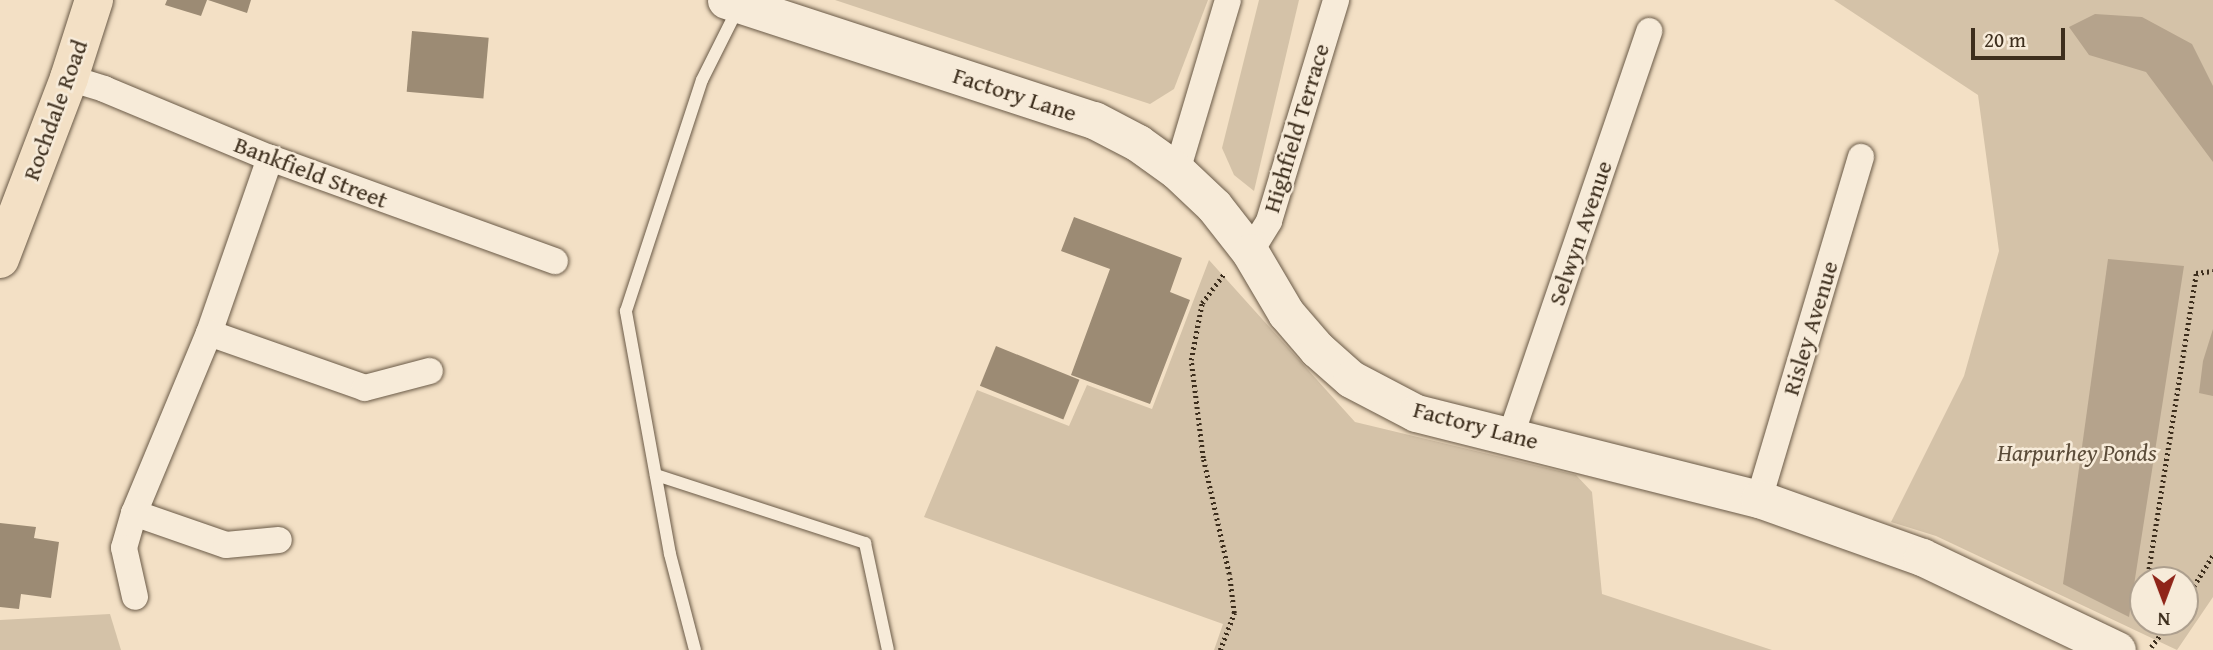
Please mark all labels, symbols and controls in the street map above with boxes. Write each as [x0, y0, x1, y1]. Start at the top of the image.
scale bar [1975, 14, 2070, 58]
text: 20 m [1984, 24, 2026, 55]
street label: Rochdale Road [16, 36, 94, 184]
street label: Highfield Terrace [1257, 40, 1335, 216]
street label: Factory Lane [950, 60, 1080, 128]
street label: Bankfield Street [230, 130, 392, 214]
street label: Selwyn Avenue [1542, 157, 1618, 309]
street label: Risley Avenue [1776, 257, 1844, 399]
street label: Factory Lane [1410, 394, 1542, 456]
park label: Harpurhey Ponds [1997, 439, 2157, 467]
north arrow [2129, 566, 2199, 636]
text: N [2158, 606, 2170, 634]

